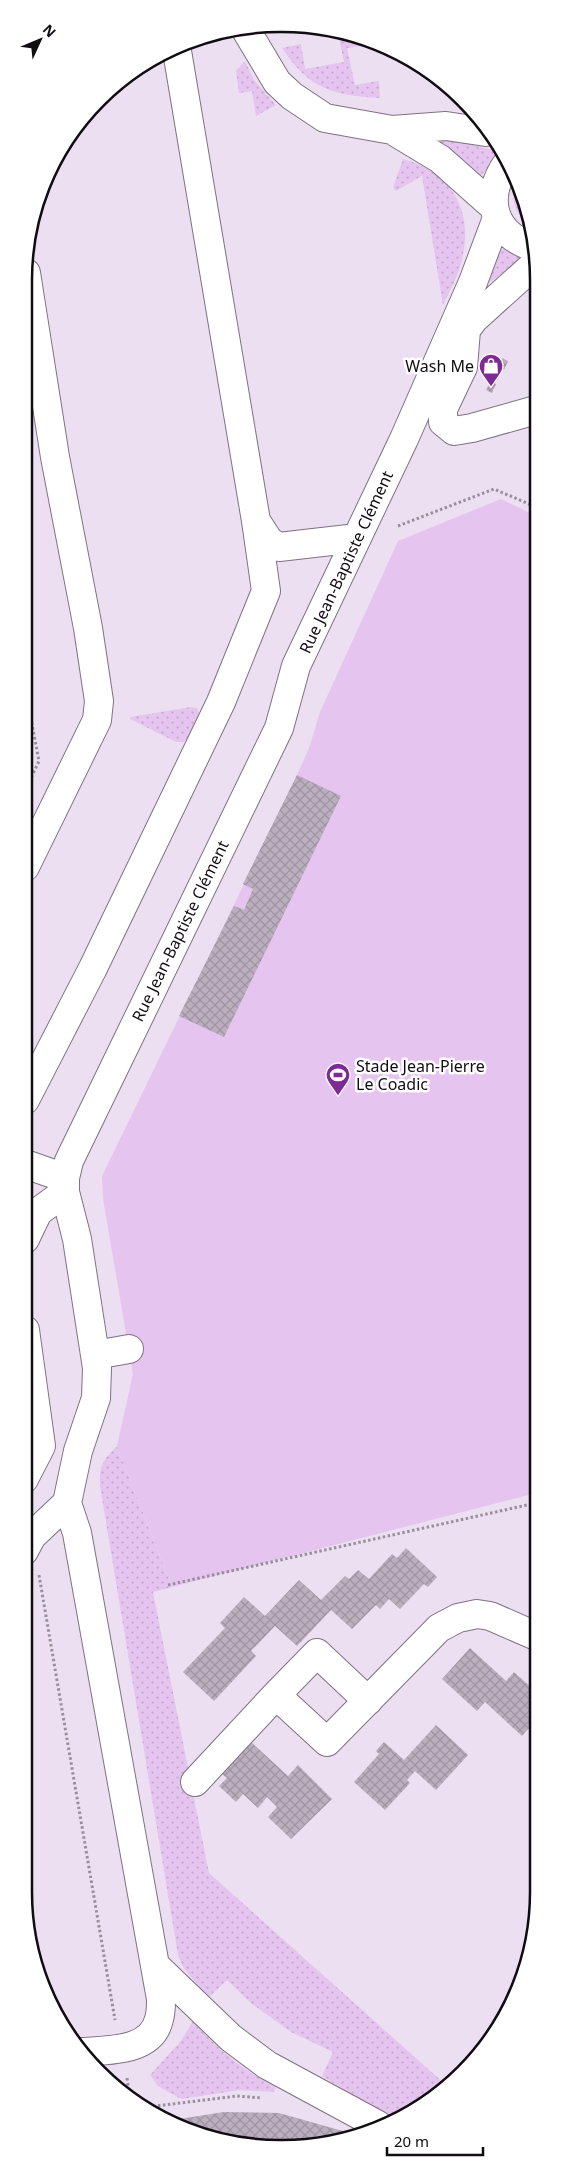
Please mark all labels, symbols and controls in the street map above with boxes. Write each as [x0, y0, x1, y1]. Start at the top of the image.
north arrow [15, 15, 65, 65]
text: N [39, 20, 61, 41]
shop icon: Wash Me [478, 353, 504, 387]
place label: Wash Me [405, 355, 474, 377]
street label: Rue Jean-Baptiste Clément [294, 467, 398, 657]
street label: Rue Jean-Baptiste Clément [126, 837, 234, 1025]
place label: Stade Jean-Pierre Le Coadic [356, 1055, 485, 1095]
sports icon: Stade Jean-Pierre Le Coadic [325, 1062, 351, 1096]
scale bar [387, 2124, 483, 2156]
text: 20 m [394, 2131, 429, 2151]

